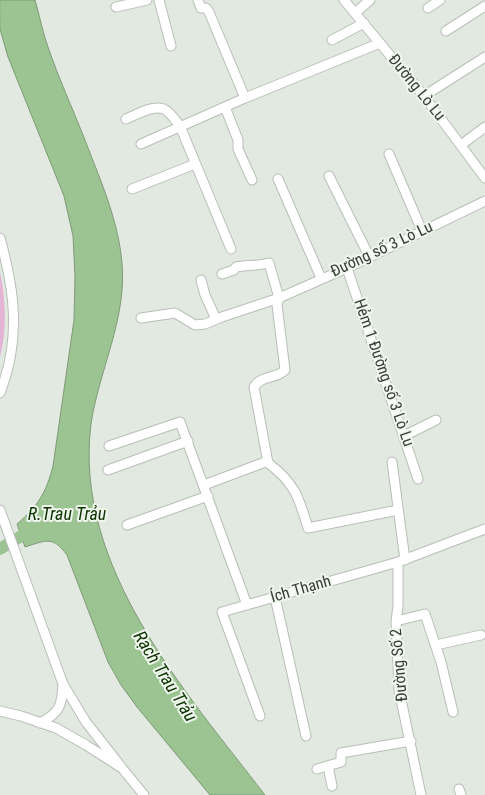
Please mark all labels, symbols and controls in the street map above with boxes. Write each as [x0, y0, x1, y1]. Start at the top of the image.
street label: Đường Lò Lu [383, 51, 449, 125]
street label: Đường số 3 Lò Lu [328, 218, 436, 282]
street label: Hẻm 1 Đường số 3 Lò Lu [349, 297, 417, 449]
water label: R.Trau Trảu [28, 504, 106, 526]
street label: Ích Thạnh [269, 572, 333, 608]
water label: Rạch Trau Trảu [128, 628, 200, 726]
street label: Đường Số 2 [387, 628, 413, 702]

